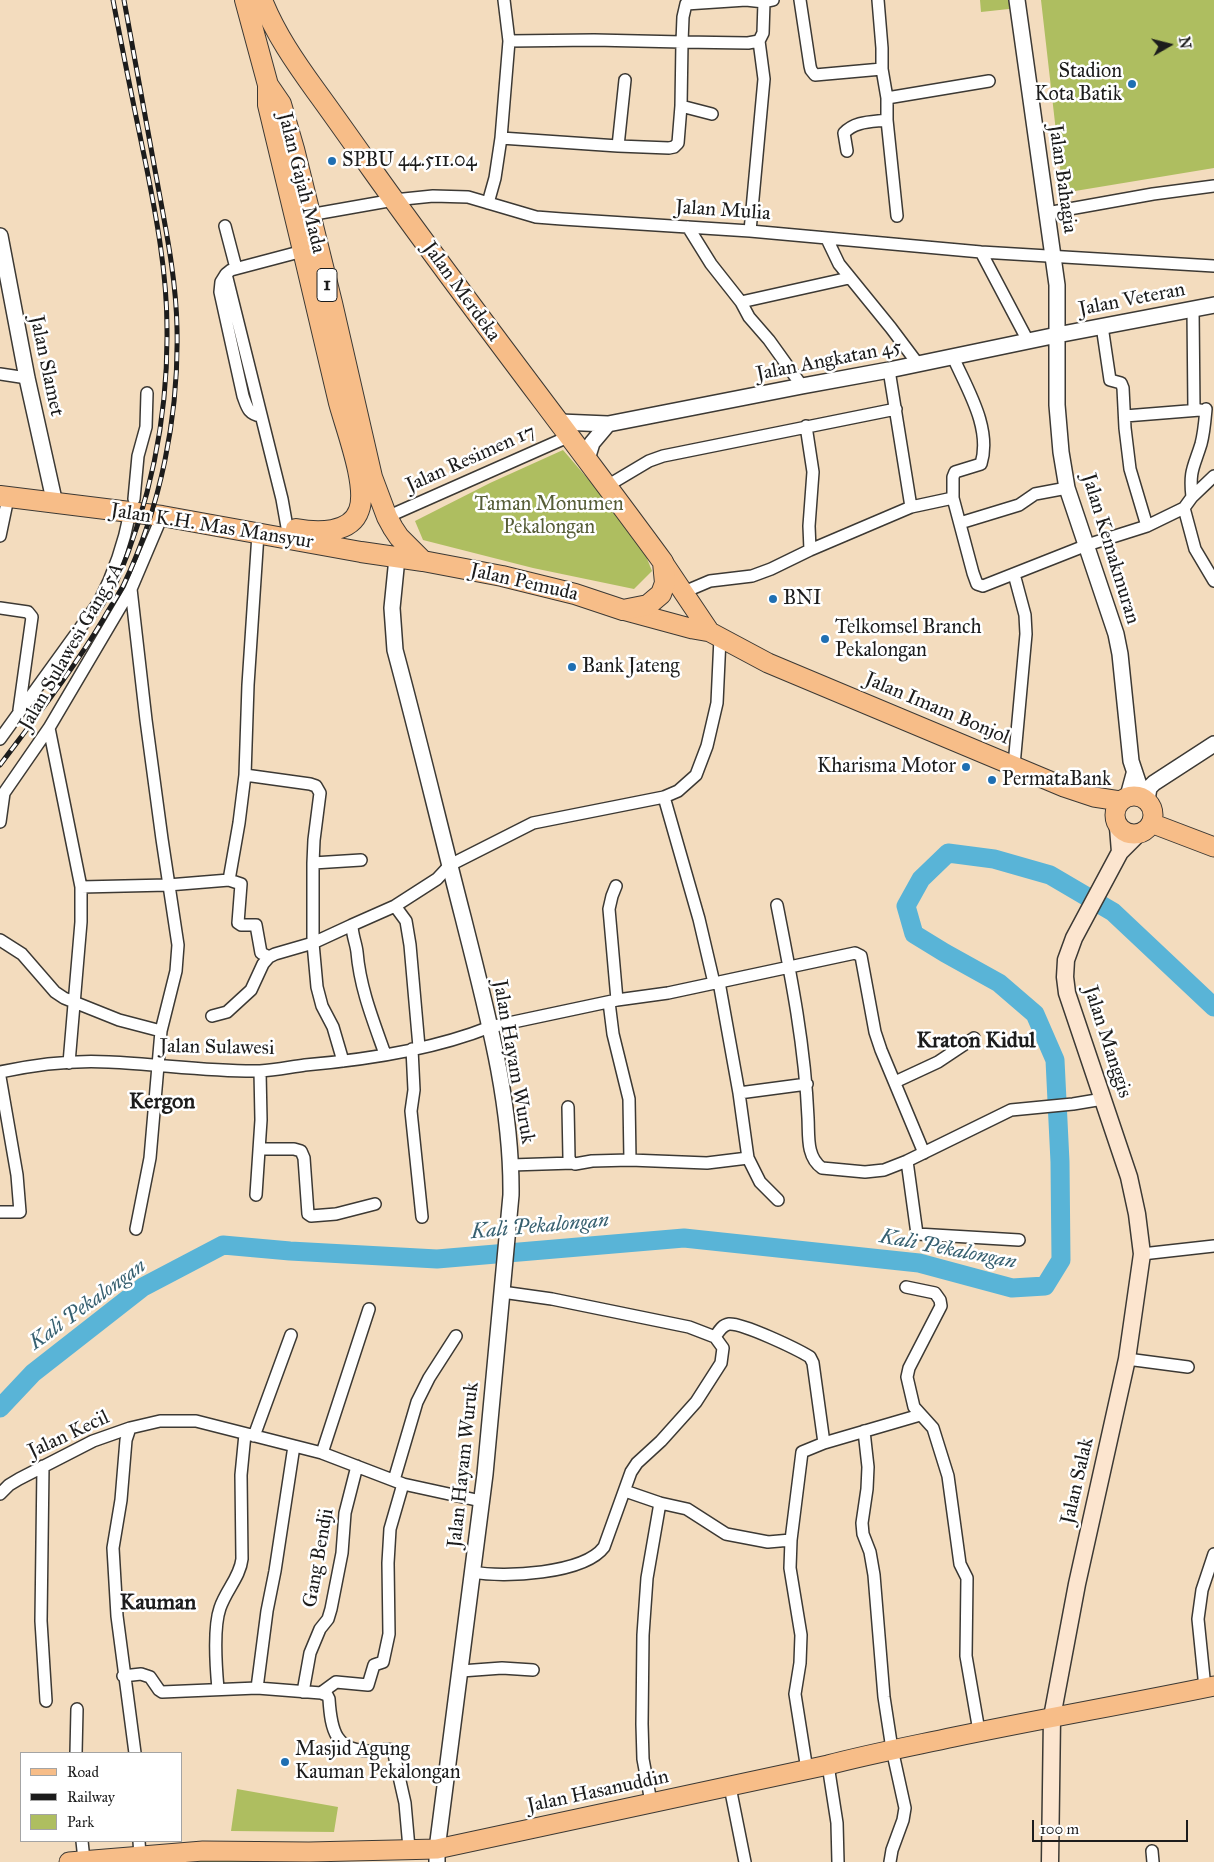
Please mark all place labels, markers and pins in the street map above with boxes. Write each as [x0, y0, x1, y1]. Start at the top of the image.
place label: Stadion Kota Batik [1034, 60, 1122, 107]
marker: Stadion Kota Batik [1126, 78, 1138, 90]
place label: SPBU 44.511.04 [342, 149, 477, 173]
marker: SPBU 44.511.04 [326, 155, 338, 167]
place label: BNI [783, 587, 822, 611]
marker: BNI [767, 593, 779, 605]
place label: Telkomsel Branch Pekalongan [835, 616, 982, 663]
marker: Telkomsel Branch Pekalongan [819, 633, 831, 645]
place label: Bank Jateng [582, 655, 680, 679]
marker: Bank Jateng [566, 661, 578, 673]
place label: Kharisma Motor [817, 755, 956, 779]
marker: Kharisma Motor [960, 761, 972, 773]
place label: PermataBank [1002, 768, 1111, 792]
marker: PermataBank [986, 774, 998, 786]
place label: Masjid Agung Kauman Pekalongan [295, 1738, 461, 1785]
marker: Masjid Agung Kauman Pekalongan [279, 1756, 291, 1768]

